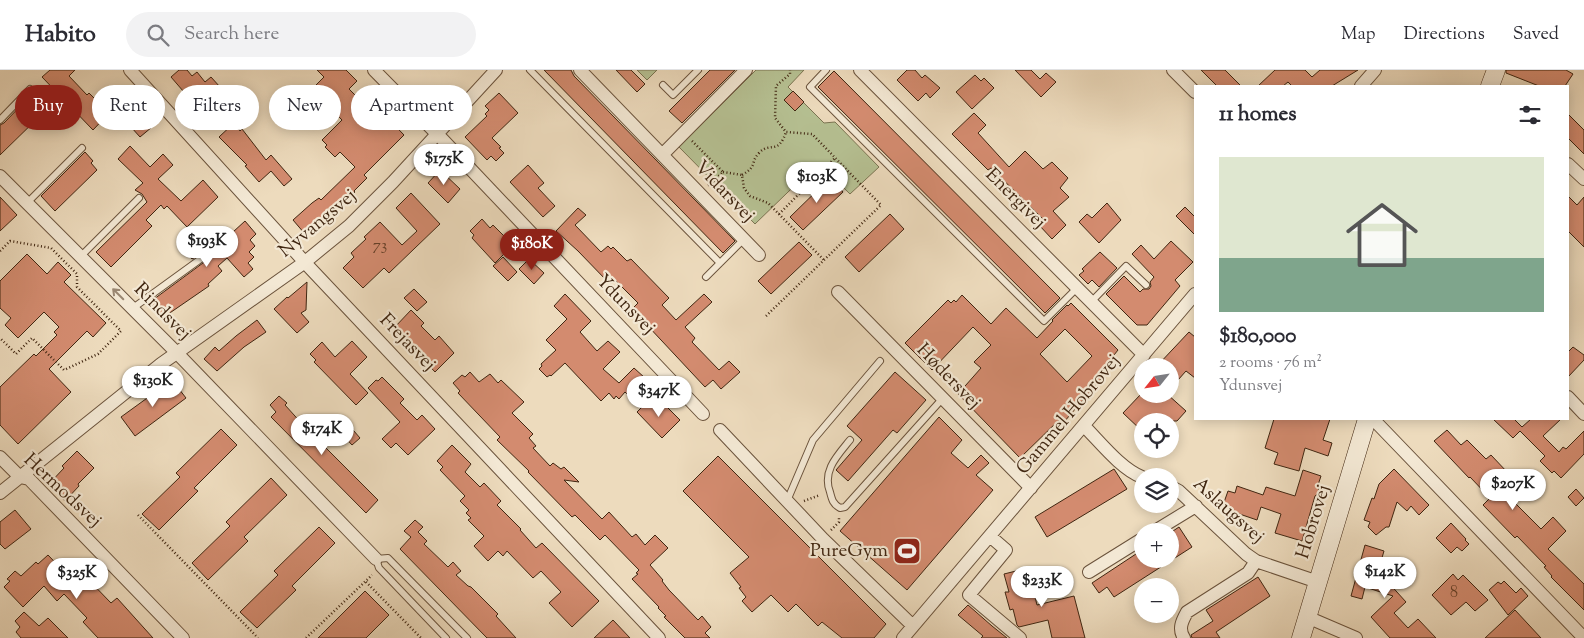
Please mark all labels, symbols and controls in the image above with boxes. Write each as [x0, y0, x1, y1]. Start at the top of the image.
search box [126, 12, 476, 57]
text: Habito [25, 18, 96, 52]
icon: search [144, 21, 172, 49]
text: Search here [184, 21, 279, 48]
text: Map [1341, 22, 1376, 48]
text: Directions [1404, 22, 1485, 48]
text: Saved [1513, 22, 1559, 48]
chip: Buy [15, 85, 82, 130]
chip: Rent [92, 85, 165, 130]
chip: Filters [175, 85, 259, 130]
chip: New [269, 85, 341, 130]
chip: Apartment [351, 85, 472, 130]
text: 11 homes [1219, 100, 1297, 130]
icon: filters [1516, 101, 1544, 129]
pin: $175K [409, 144, 479, 186]
text: $175K [424, 148, 464, 171]
street label: Vidarsvej [688, 155, 760, 229]
pin: $103K [782, 162, 852, 204]
street label: Energivej [978, 162, 1052, 236]
text: $103K [797, 166, 837, 189]
street label: Nyvangsvej [273, 183, 363, 265]
icon: home [1337, 190, 1427, 280]
pin: $193K [172, 226, 242, 268]
pin: $180K [497, 228, 567, 271]
text: $193K [187, 230, 227, 253]
text: $180K [511, 233, 553, 256]
house number: 73 [373, 235, 387, 258]
street label: Ydunsvej [589, 269, 661, 341]
street label: Rindsvej [127, 277, 197, 347]
one-way arrow [112, 287, 124, 300]
street label: Frejasvej [373, 308, 441, 378]
text: $180,000 [1219, 322, 1296, 352]
street label: Hødersvej [910, 338, 986, 416]
street label: Gammel Hobrovej [1011, 349, 1127, 481]
text: 2 rooms · 76 m² [1219, 352, 1322, 375]
north arrow [1134, 358, 1179, 402]
map controls [1134, 358, 1179, 623]
pin: $130K [118, 366, 188, 408]
text: $130K [133, 370, 173, 393]
text: Ydunsvej [1219, 375, 1282, 398]
pin: $347K [624, 376, 694, 418]
text: $347K [638, 380, 680, 403]
button: locate [1134, 413, 1179, 458]
pin: $174K [287, 414, 357, 456]
text: $174K [302, 418, 342, 441]
street label: Hermodsvej [17, 448, 107, 534]
button: layers [1134, 468, 1179, 513]
pin: $207K [1478, 468, 1548, 511]
street label: Aslaugsvej [1186, 472, 1270, 550]
text: $207K [1491, 473, 1535, 496]
street label: Hobrovej [1290, 482, 1338, 562]
button: + [1134, 523, 1179, 568]
sports icon: PureGym [892, 536, 922, 566]
place label: PureGym [810, 538, 888, 565]
pin: $142K [1350, 556, 1420, 599]
pin: $325K [42, 558, 112, 600]
text: $142K [1364, 561, 1406, 584]
text: $325K [57, 562, 97, 585]
pin: $233K [1007, 566, 1077, 608]
text: $233K [1022, 570, 1062, 593]
button: − [1134, 578, 1179, 623]
house number: 8 [1450, 582, 1458, 605]

